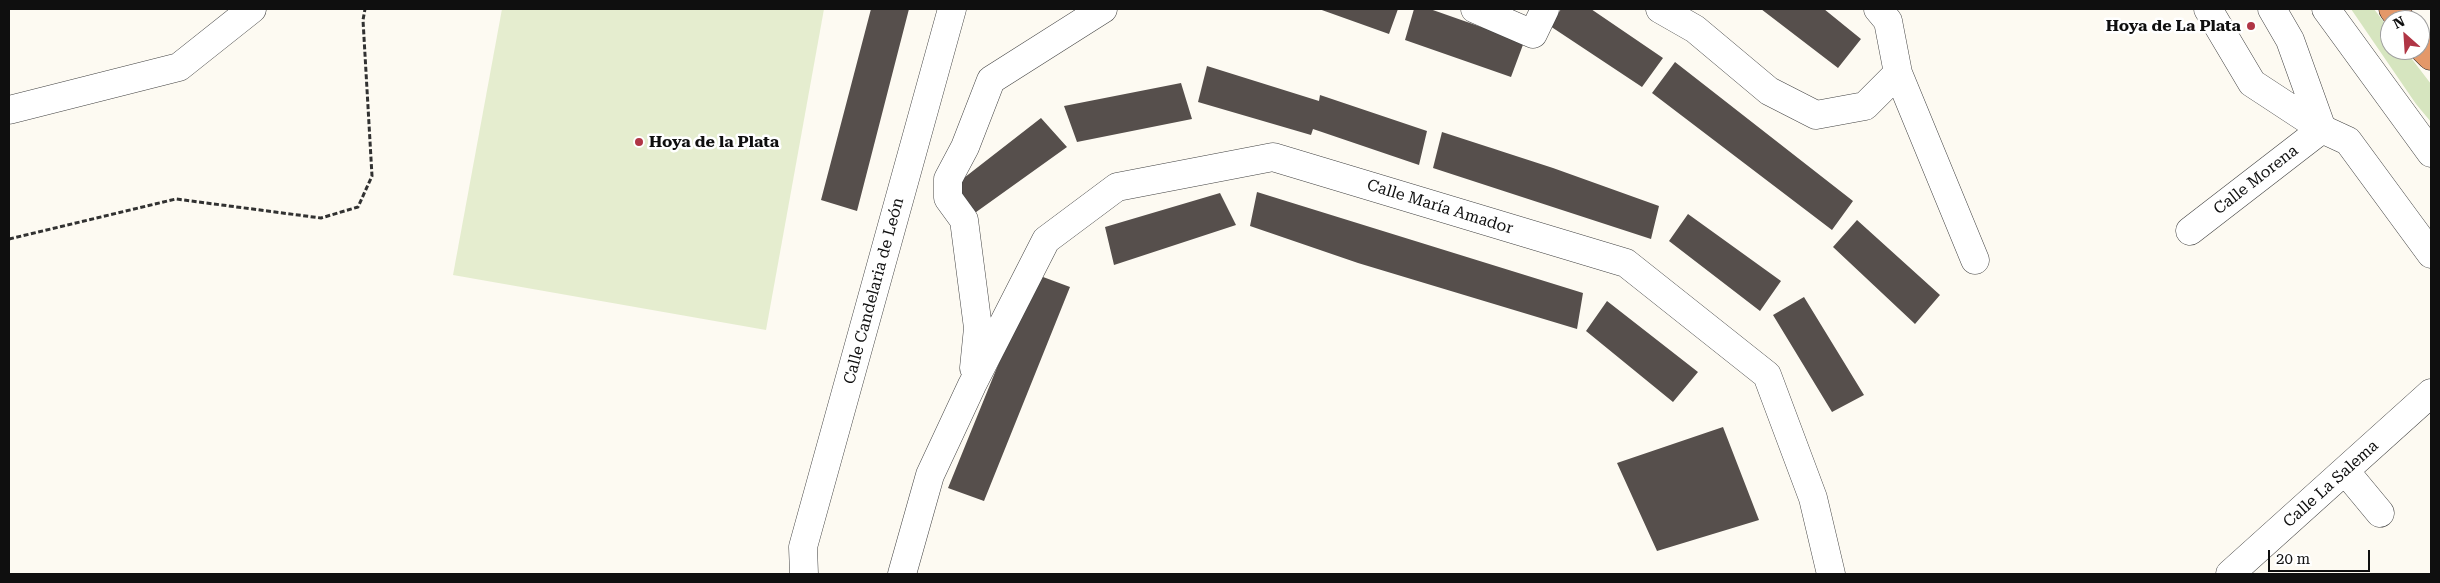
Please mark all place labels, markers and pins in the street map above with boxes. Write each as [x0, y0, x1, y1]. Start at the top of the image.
place label: Hoya de La Plata [2106, 16, 2241, 36]
marker: Hoya de La Plata [2245, 20, 2257, 32]
place label: Hoya de la Plata [649, 132, 779, 152]
marker: Hoya de la Plata [633, 136, 645, 148]

